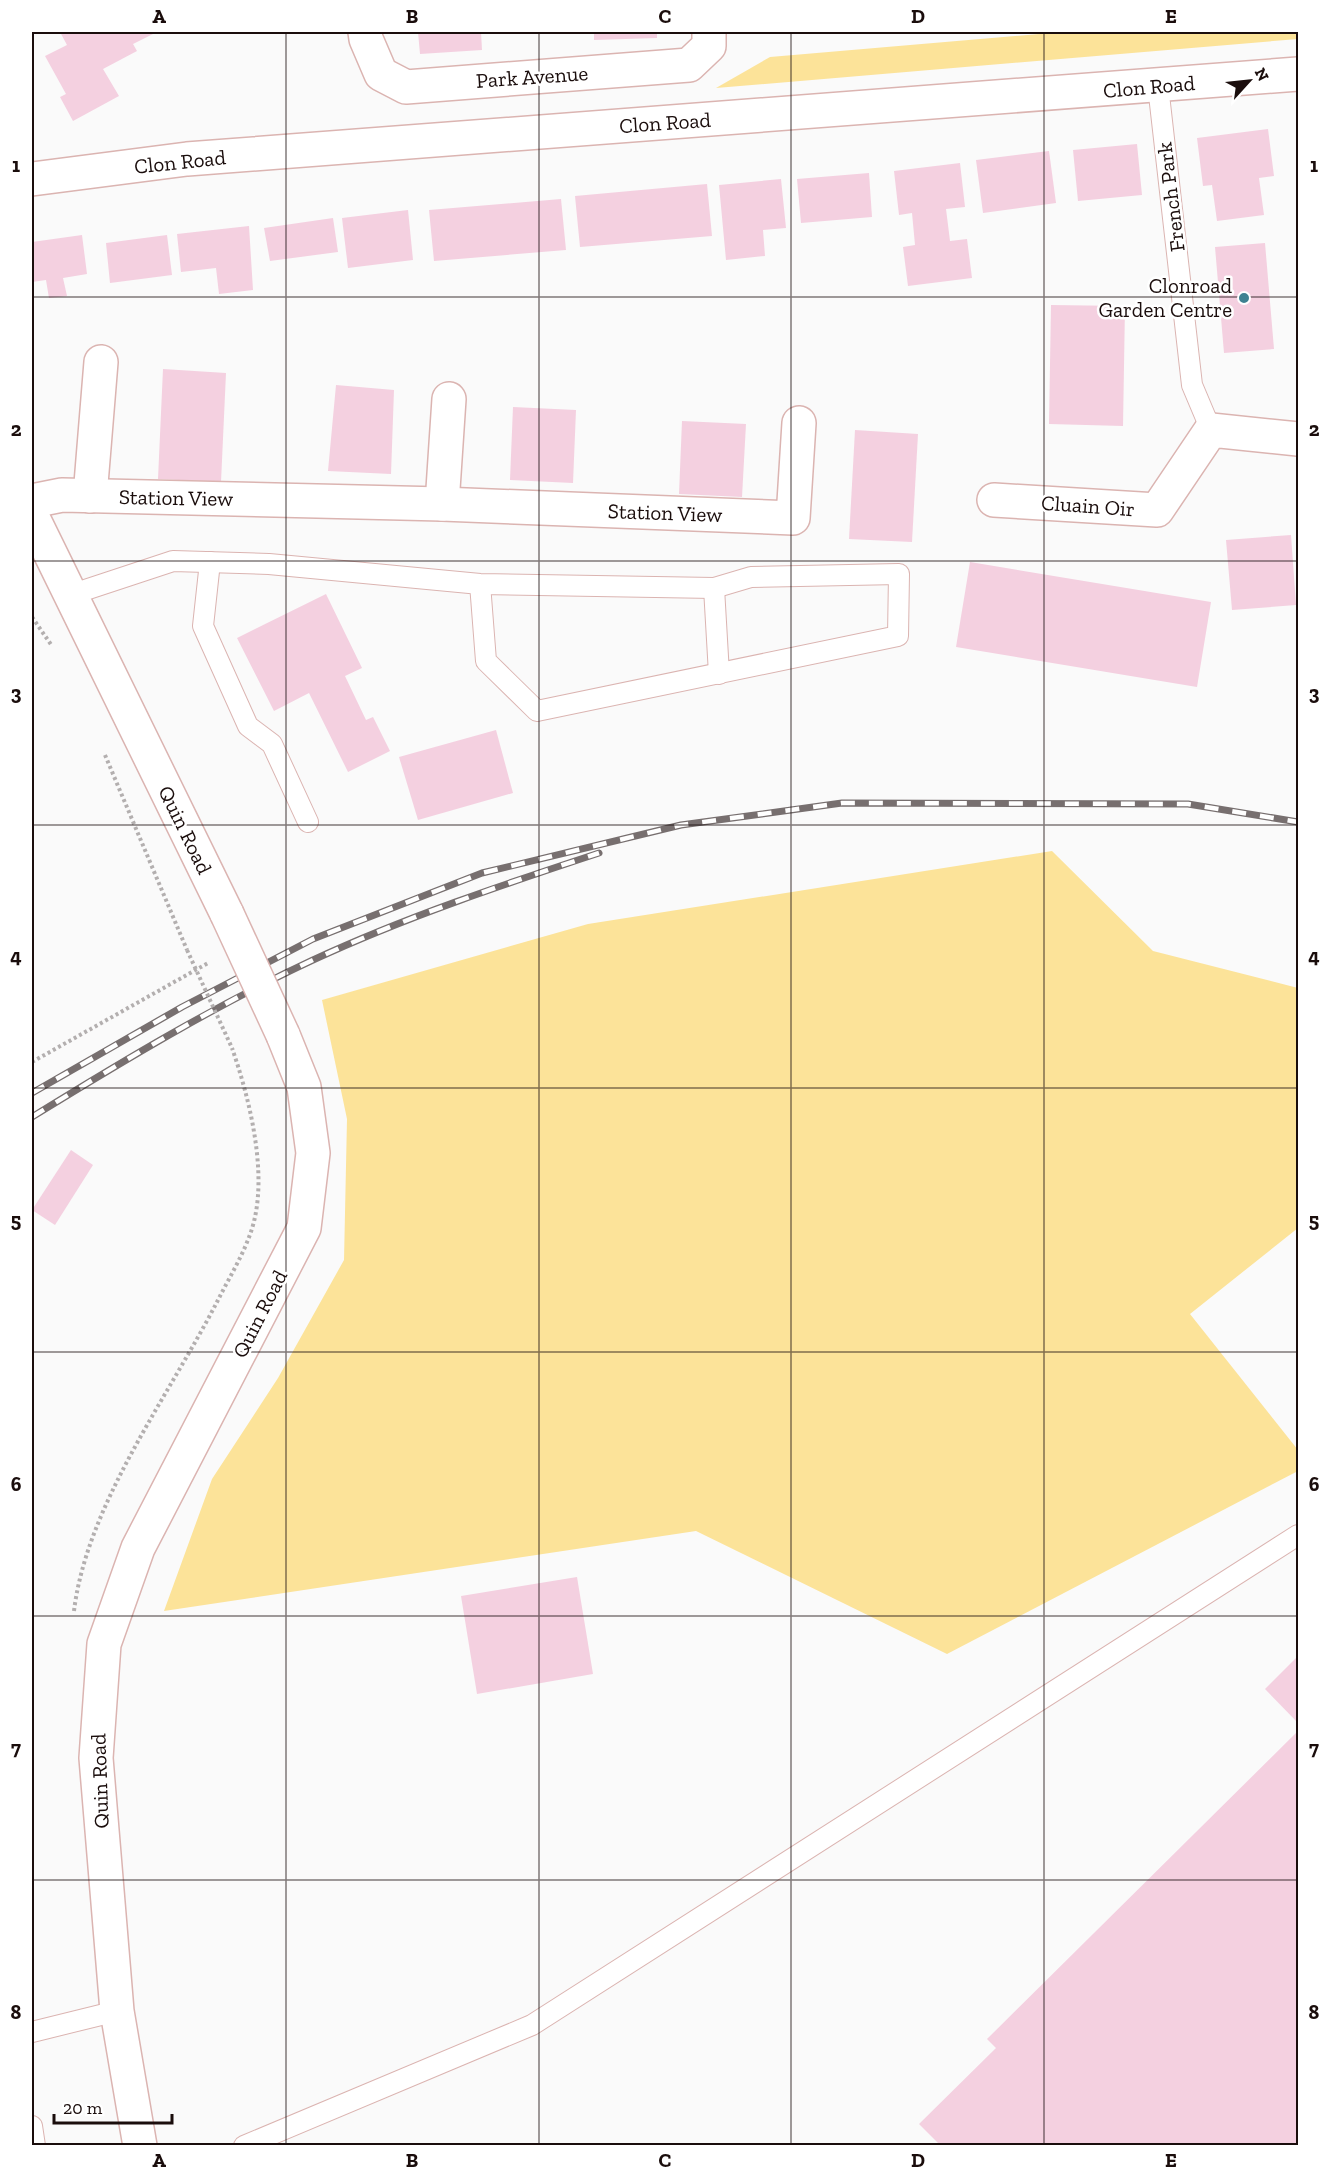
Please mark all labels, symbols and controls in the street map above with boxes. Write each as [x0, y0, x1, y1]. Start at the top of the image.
text: A [152, 4, 166, 28]
text: B [406, 4, 418, 28]
text: C [659, 4, 672, 28]
text: D [911, 4, 925, 28]
text: E [1165, 4, 1177, 28]
north arrow [1219, 51, 1279, 111]
street label: Park Avenue [475, 60, 589, 93]
text: N [1251, 65, 1273, 84]
street label: Clon Road [1102, 70, 1196, 103]
street label: Clon Road [618, 107, 712, 138]
street label: French Park [1151, 141, 1190, 253]
street label: Clon Road [133, 144, 227, 179]
text: 1 [12, 153, 20, 177]
text: 1 [1310, 153, 1318, 177]
place label: Clonroad Garden Centre [1098, 273, 1232, 322]
marker: Clonroad Garden Centre [1237, 291, 1251, 305]
text: 2 [11, 417, 22, 441]
text: 2 [1309, 417, 1320, 441]
street label: Station View [119, 484, 233, 511]
street label: Cluain Oir [1040, 490, 1136, 521]
street label: Station View [607, 498, 723, 527]
text: 3 [11, 681, 22, 705]
text: 3 [1309, 681, 1320, 705]
street label: Quin Road [153, 782, 218, 878]
text: 4 [10, 944, 22, 968]
text: 4 [1308, 944, 1320, 968]
text: 5 [11, 1208, 21, 1232]
text: 5 [1309, 1208, 1319, 1232]
street label: Quin Road [227, 1265, 292, 1362]
text: 6 [11, 1472, 22, 1496]
text: 6 [1309, 1472, 1320, 1496]
street label: Quin Road [85, 1733, 114, 1829]
text: 7 [11, 1736, 21, 1760]
text: 7 [1309, 1736, 1319, 1760]
text: 8 [11, 2000, 22, 2024]
text: 8 [1309, 2000, 1320, 2024]
scale bar [54, 2087, 172, 2125]
text: 20 m [63, 2097, 103, 2119]
text: A [152, 2148, 166, 2172]
text: B [406, 2148, 418, 2172]
text: C [659, 2148, 672, 2172]
text: D [911, 2148, 925, 2172]
text: E [1165, 2148, 1177, 2172]

